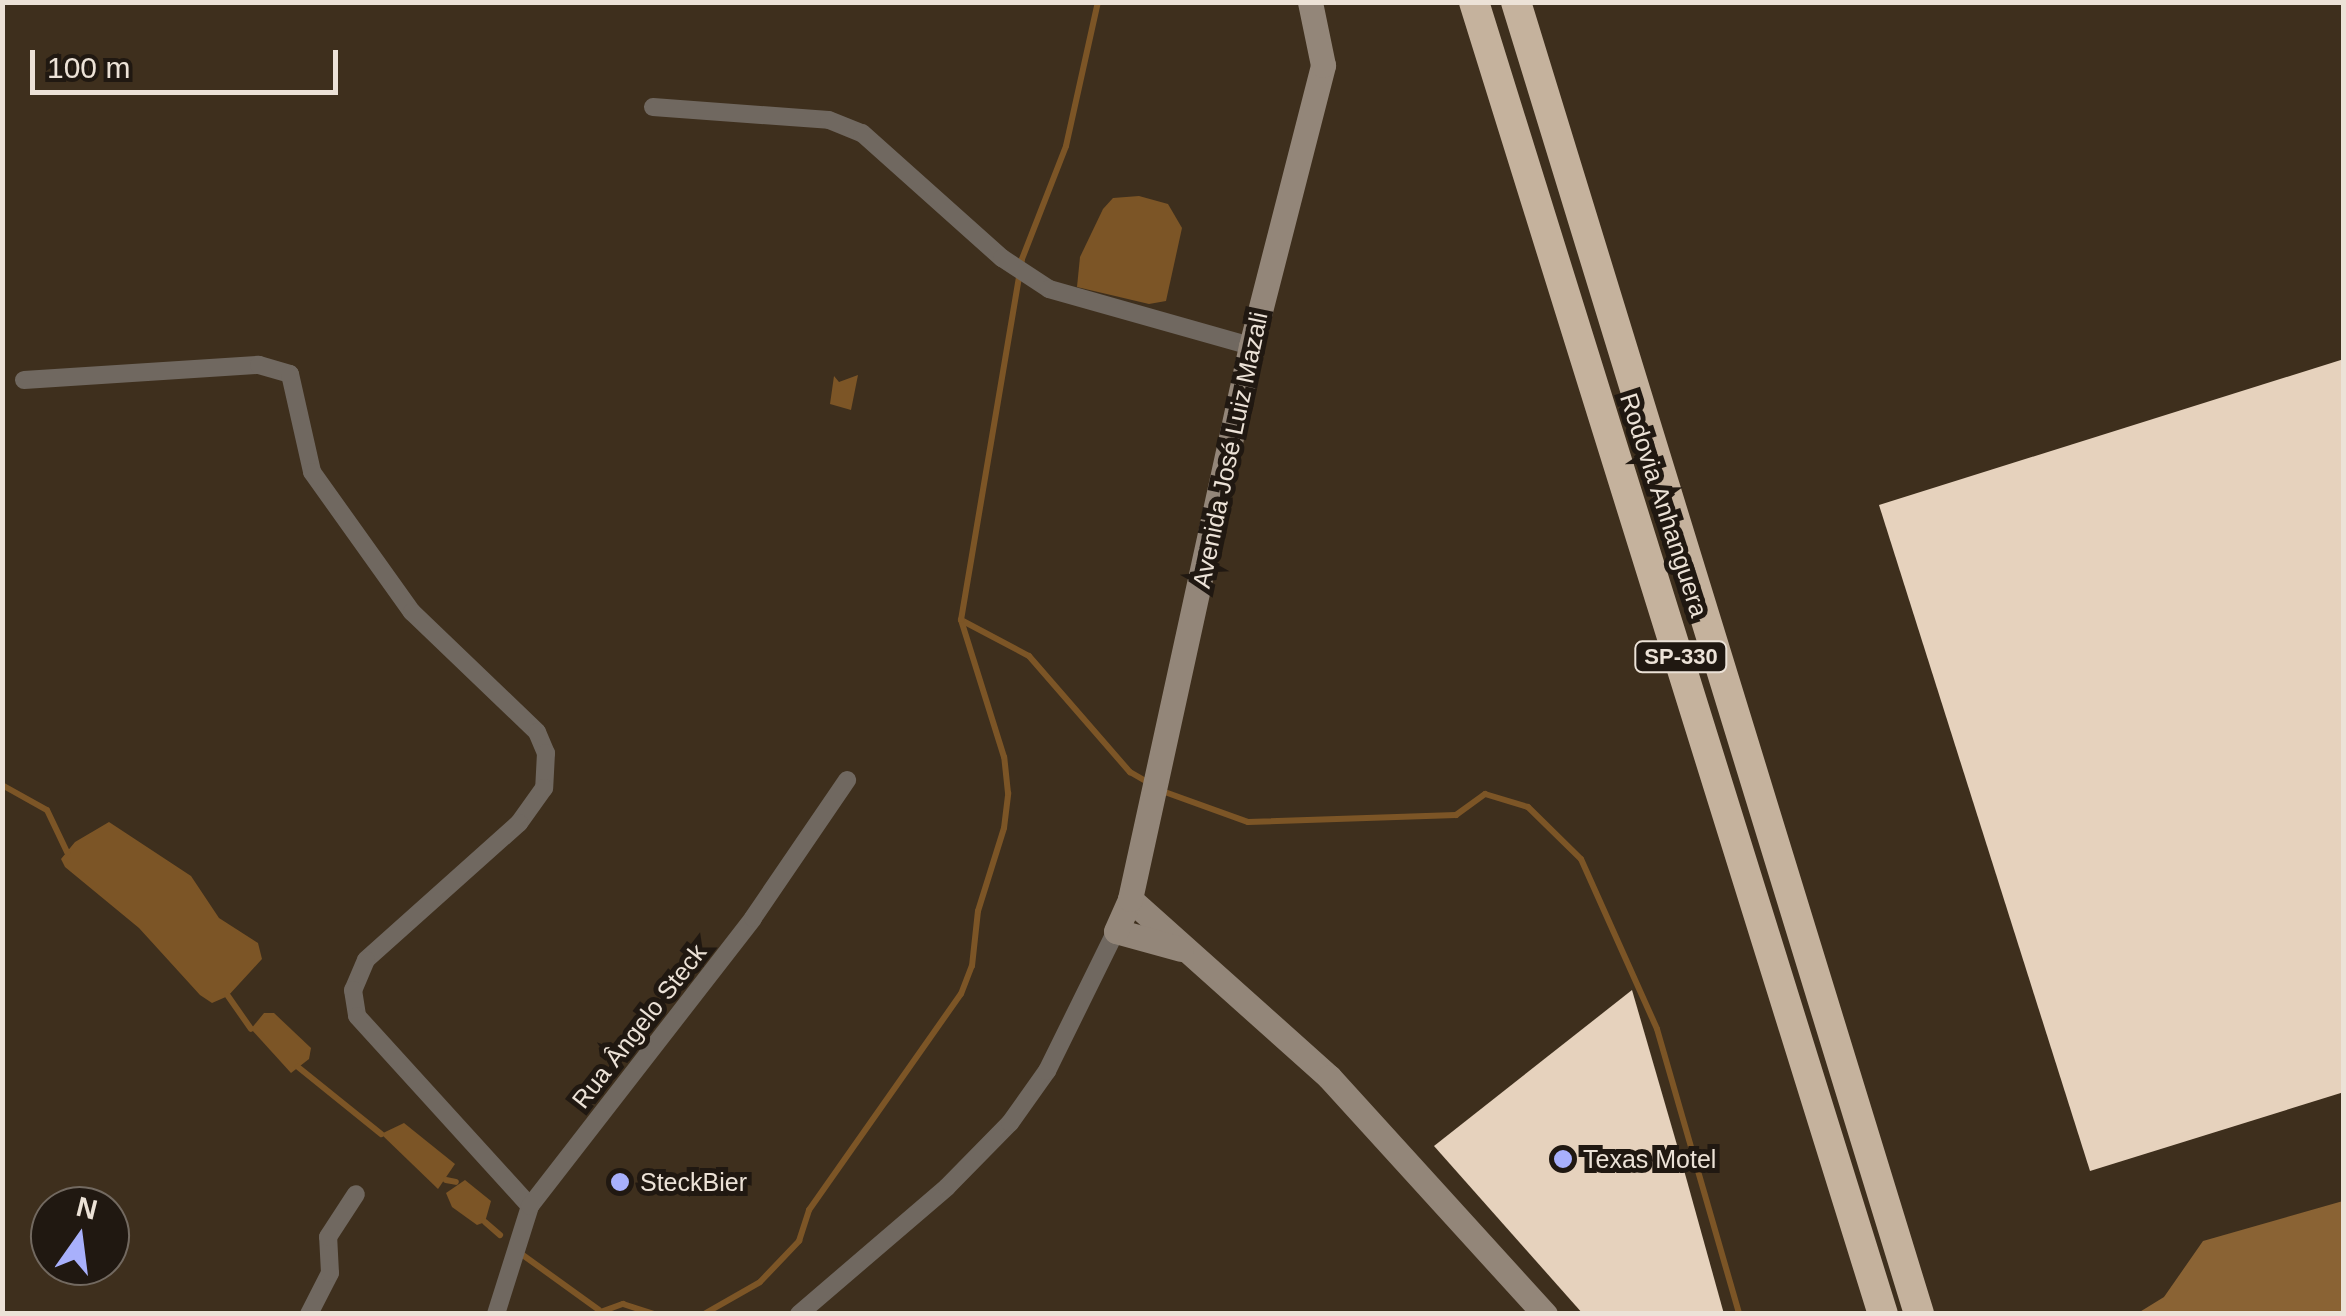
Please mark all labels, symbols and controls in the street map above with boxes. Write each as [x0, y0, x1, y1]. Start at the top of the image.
scale bar [35, 30, 342, 92]
text: 100 m [47, 51, 130, 84]
street label: Avenida José Luiz Mazali [1186, 309, 1274, 591]
street label: Rodovia Anhanguera [1613, 389, 1715, 621]
road number: SP-330 [1634, 640, 1728, 674]
street label: Rua Ângelo Steck [566, 938, 712, 1114]
place label: Texas Motel [1583, 1144, 1716, 1174]
marker: Texas Motel [1552, 1148, 1574, 1170]
place label: SteckBier [640, 1167, 747, 1197]
marker: SteckBier [609, 1171, 631, 1193]
north arrow [30, 1186, 130, 1286]
text: N [73, 1191, 100, 1226]

